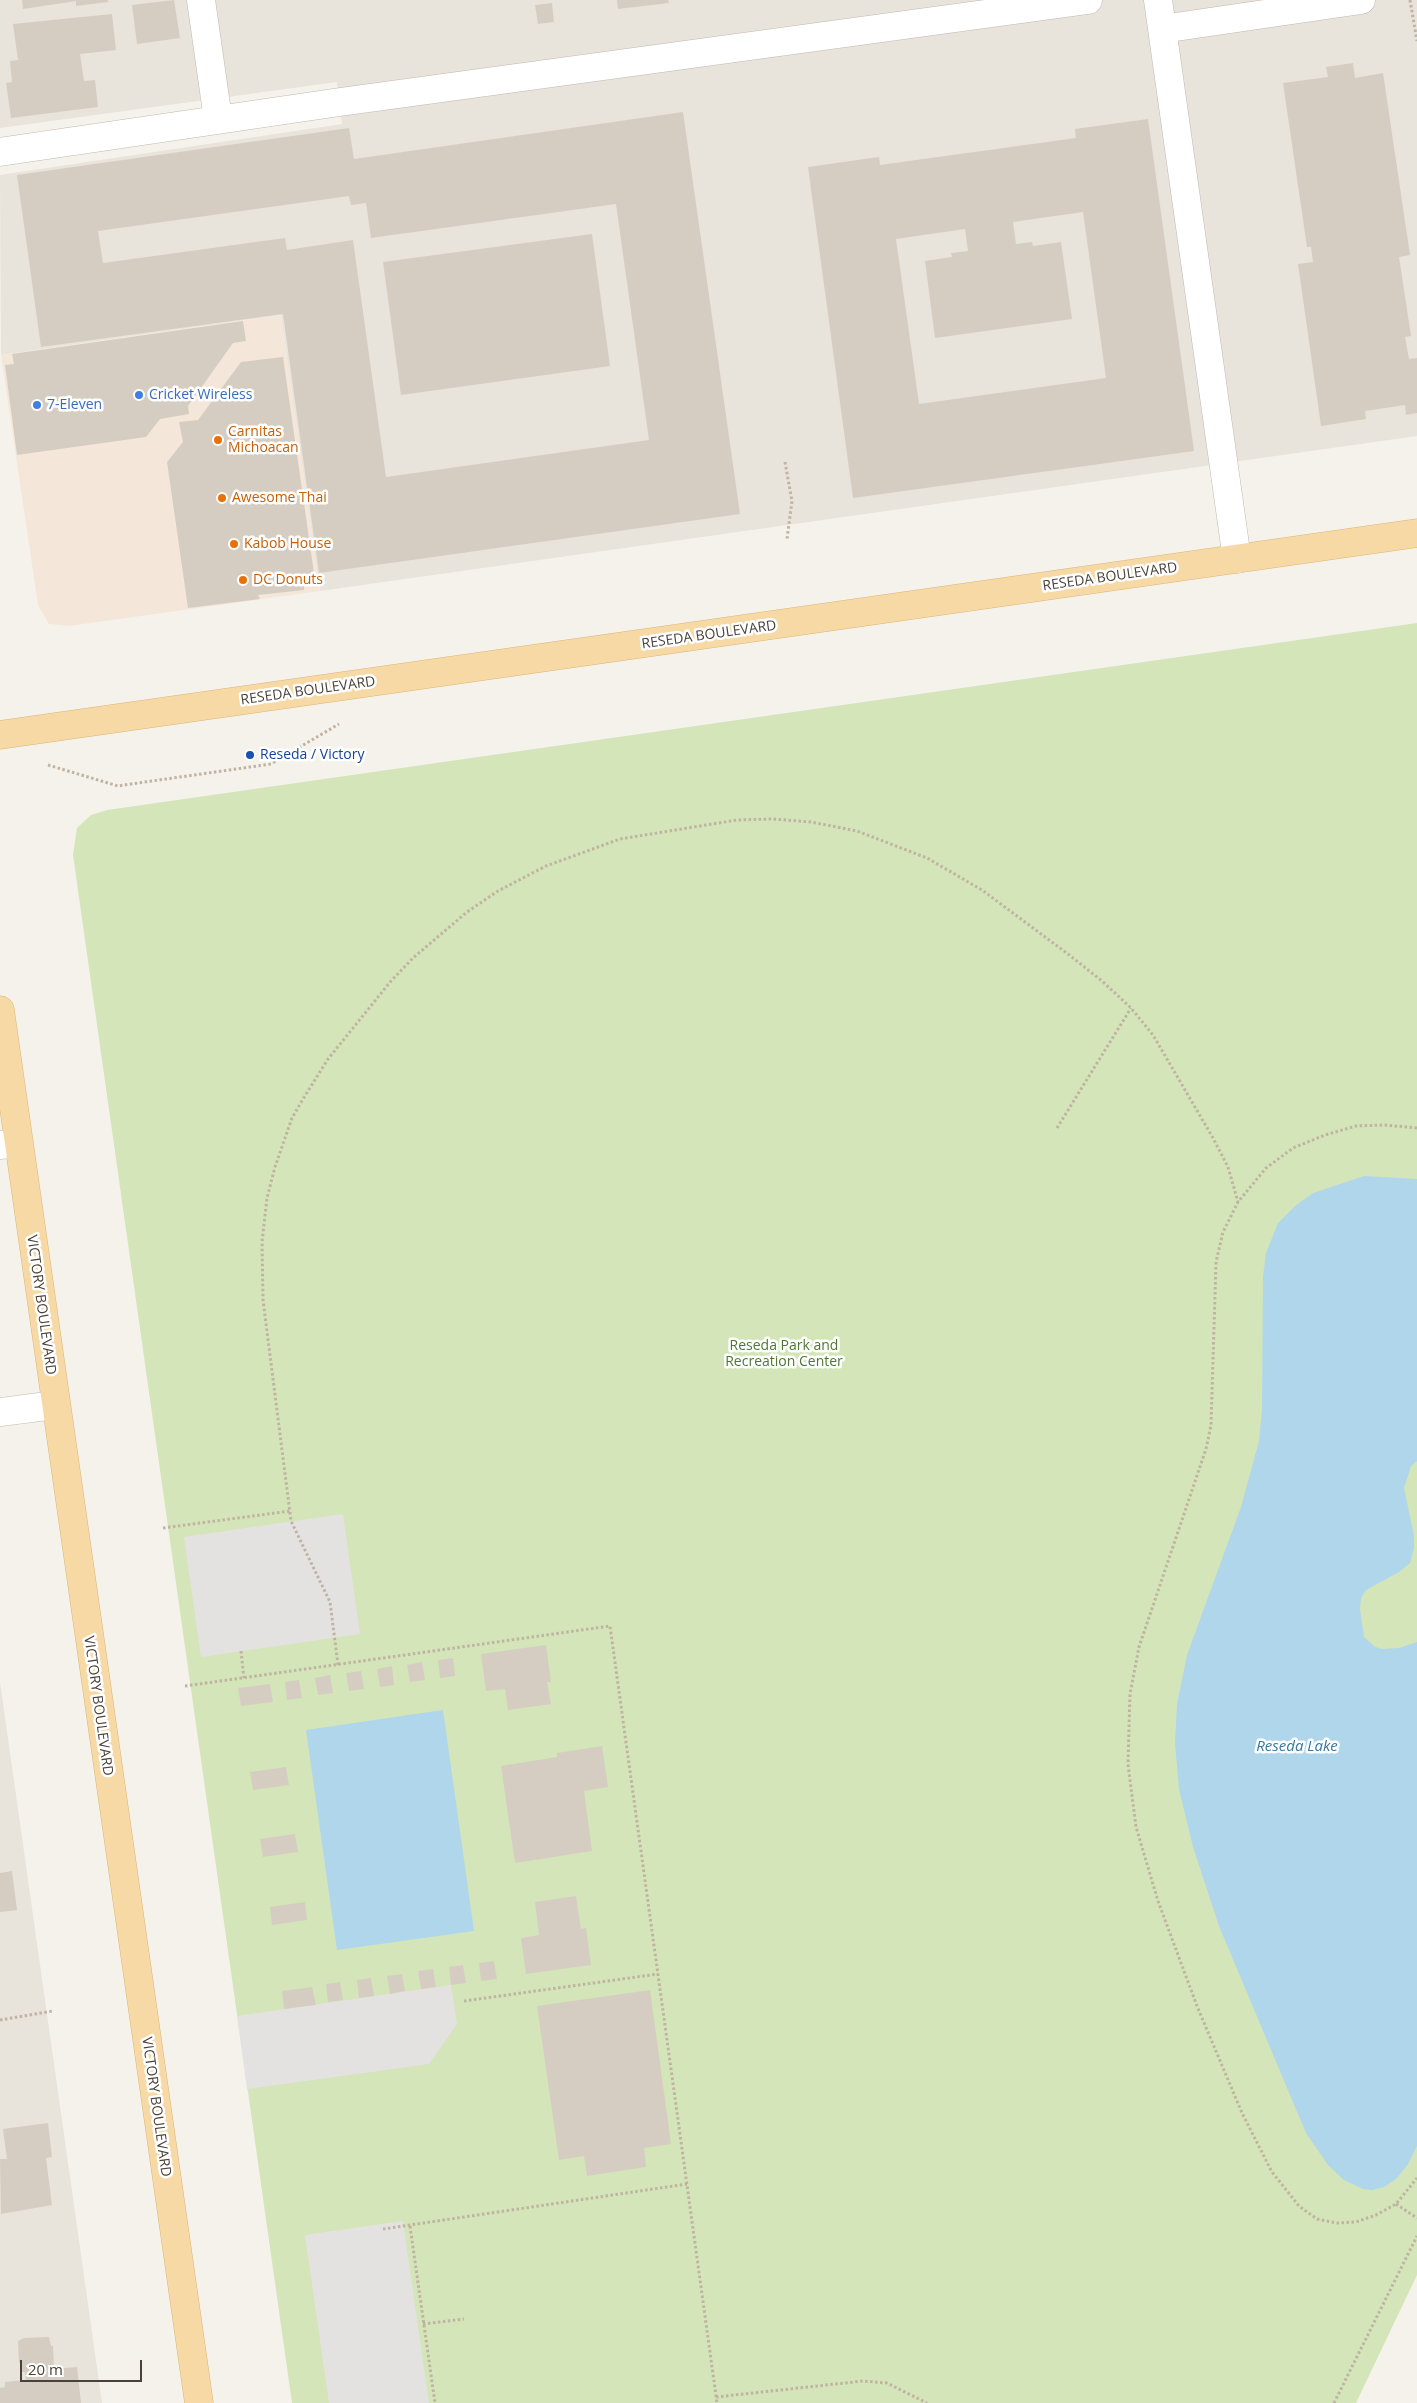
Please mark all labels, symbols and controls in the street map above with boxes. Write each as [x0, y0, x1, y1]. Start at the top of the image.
place label: Cricket Wireless [149, 387, 252, 403]
marker: Cricket Wireless [133, 389, 145, 401]
place label: 7-Eleven [47, 397, 102, 413]
marker: 7-Eleven [31, 399, 43, 411]
place label: Carnitas Michoacan [228, 424, 299, 457]
marker: Carnitas Michoacan [212, 434, 224, 446]
place label: Awesome Thai [232, 490, 327, 506]
marker: Awesome Thai [216, 492, 228, 504]
place label: Kabob House [244, 536, 331, 552]
marker: Kabob House [228, 538, 240, 550]
street label: RESEDA BOULEVARD [1042, 559, 1178, 595]
place label: DC Donuts [253, 572, 323, 588]
marker: DC Donuts [237, 574, 249, 586]
street label: RESEDA BOULEVARD [641, 617, 777, 653]
street label: RESEDA BOULEVARD [240, 673, 376, 709]
place label: Reseda / Victory [260, 747, 365, 763]
marker: Reseda / Victory [244, 749, 256, 761]
street label: VICTORY BOULEVARD [23, 1234, 59, 1376]
park label: Reseda Park and Recreation Center [725, 1338, 843, 1370]
street label: VICTORY BOULEVARD [80, 1635, 116, 1777]
water label: Reseda Lake [1256, 1738, 1338, 1756]
street label: VICTORY BOULEVARD [138, 2036, 174, 2178]
scale bar [22, 2350, 145, 2382]
text: 20 m [28, 2359, 63, 2379]

